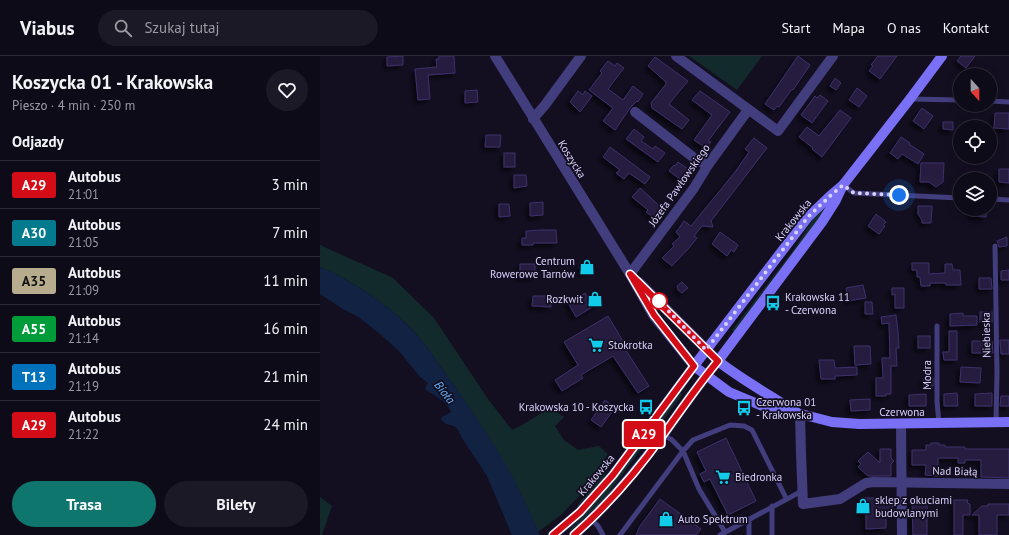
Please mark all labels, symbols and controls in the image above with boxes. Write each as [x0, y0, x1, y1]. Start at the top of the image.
search box [98, 10, 378, 46]
text: Viabus [20, 16, 74, 40]
icon: search [112, 17, 134, 39]
text: Szukaj tutaj [144, 18, 220, 37]
text: Start [781, 19, 810, 37]
text: Mapa [832, 19, 865, 37]
text: O nas [887, 19, 921, 37]
text: Kontakt [943, 19, 989, 37]
north arrow [953, 68, 997, 112]
map controls [953, 68, 997, 216]
button: heart [266, 69, 308, 111]
text: Koszycka 01 - Krakowska [12, 70, 213, 94]
text: Pieszo · 4 min · 250 m [12, 97, 135, 114]
button: locate [953, 120, 997, 164]
text: Odjazdy [12, 132, 64, 151]
street label: Koszycka [555, 137, 589, 181]
street label: Józefa Pawłowskiego [645, 141, 713, 230]
text: Autobus [68, 167, 121, 186]
button: layers [953, 172, 997, 216]
text: 3 min [271, 175, 308, 194]
text: A29 [22, 176, 46, 194]
your location [889, 185, 909, 205]
text: 21:01 [68, 186, 99, 203]
street label: Krakowska [772, 196, 814, 244]
text: Autobus [68, 215, 121, 234]
text: 7 min [272, 223, 308, 242]
text: A30 [22, 224, 46, 242]
text: 21:05 [68, 234, 99, 251]
place label: Centrum Rowerowe Tarnów [490, 254, 575, 281]
shop icon: Centrum Rowerowe Tarnów [578, 258, 596, 276]
text: Autobus [68, 263, 121, 282]
text: 11 min [263, 271, 308, 290]
text: A35 [22, 272, 46, 290]
text: 21:09 [68, 282, 99, 299]
shop icon: Rozkwit [586, 290, 604, 308]
place label: Krakowska 11 - Czerwona [785, 290, 850, 317]
place label: Rozkwit [546, 292, 583, 306]
unlabelled marker [650, 292, 668, 310]
bus stop icon: Krakowska 11 - Czerwona [764, 294, 782, 312]
text: Autobus [68, 311, 121, 330]
street label: Niebieska [979, 312, 993, 358]
text: 16 min [263, 319, 308, 338]
text: A55 [22, 320, 46, 338]
text: 21:14 [68, 330, 99, 347]
supermarket icon: Stokrotka [587, 336, 605, 354]
place label: Stokrotka [608, 338, 653, 352]
text: Autobus [68, 359, 121, 378]
street label: Modra [920, 360, 934, 390]
text: 21 min [263, 367, 308, 386]
text: T13 [22, 368, 46, 386]
text: 21:19 [68, 378, 99, 395]
water label: Biała [431, 378, 459, 406]
place label: Czerwona 01 - Krakowska [756, 395, 816, 422]
bus stop icon: Krakowska 10 - Koszycka [637, 398, 655, 416]
bus stop icon: Czerwona 01 - Krakowska [735, 399, 753, 417]
place label: Krakowska 10 - Koszycka [519, 400, 634, 414]
street label: Czerwona [879, 405, 925, 419]
text: Autobus [68, 407, 121, 426]
text: 24 min [263, 415, 308, 434]
text: A29 [22, 416, 46, 434]
line badge: A29 [621, 421, 667, 447]
text: A29 [632, 425, 656, 443]
text: 21:22 [68, 426, 99, 443]
street label: Krakowska [575, 451, 617, 499]
street label: Nad Białą [932, 464, 978, 478]
supermarket icon: Biedronka [714, 468, 732, 486]
place label: Biedronka [735, 470, 782, 484]
button: Trasa [12, 481, 156, 527]
button: Bilety [164, 481, 308, 527]
place label: sklep z okuciami budowlanymi [875, 493, 952, 520]
shop icon: sklep z okuciami budowlanymi [854, 497, 872, 515]
shop icon: Auto Spektrum [657, 510, 675, 528]
place label: Auto Spektrum [678, 512, 748, 526]

